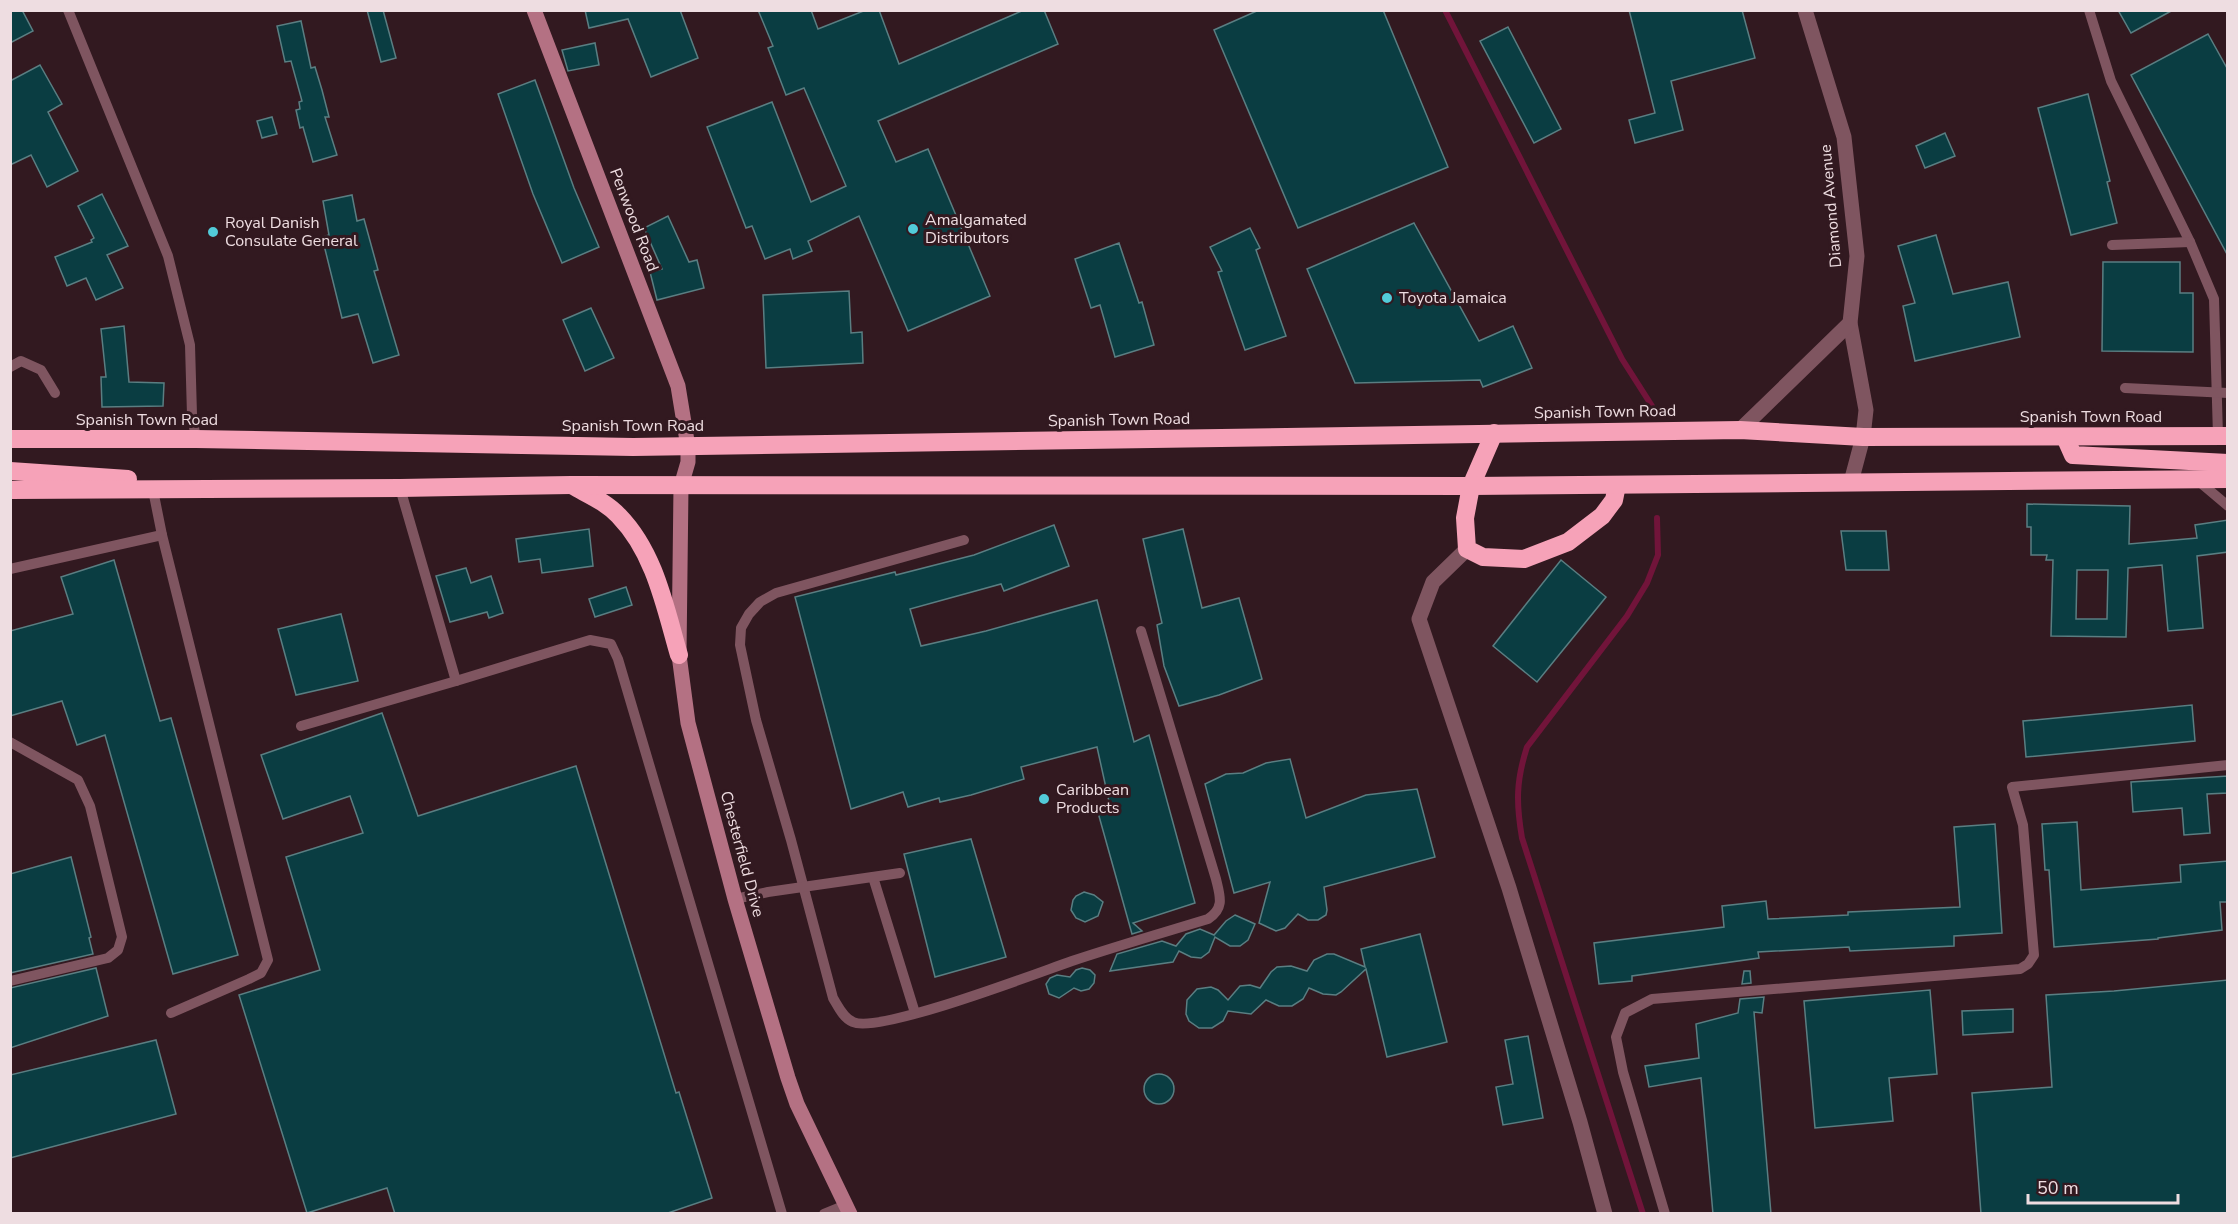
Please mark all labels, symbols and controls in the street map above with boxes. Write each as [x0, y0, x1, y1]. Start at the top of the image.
street label: Diamond Avenue [1815, 143, 1847, 269]
street label: Penwood Road [604, 165, 664, 275]
place label: Amalgamated Distributors [925, 209, 1027, 249]
place label: Royal Danish Consulate General [225, 212, 358, 252]
marker: Amalgamated Distributors [906, 222, 920, 236]
marker: Royal Danish Consulate General [206, 225, 220, 239]
place label: Toyota Jamaica [1399, 287, 1507, 309]
marker: Toyota Jamaica [1380, 291, 1394, 305]
street label: Spanish Town Road [1534, 400, 1676, 424]
street label: Spanish Town Road [2020, 406, 2162, 428]
street label: Spanish Town Road [1048, 408, 1190, 432]
street label: Spanish Town Road [76, 409, 218, 431]
street label: Spanish Town Road [562, 415, 704, 437]
place label: Caribbean Products [1056, 779, 1129, 819]
street label: Chesterfield Drive [715, 789, 769, 919]
marker: Caribbean Products [1037, 792, 1051, 806]
scale bar [2028, 1167, 2178, 1205]
text: 50 m [2037, 1176, 2079, 1200]

